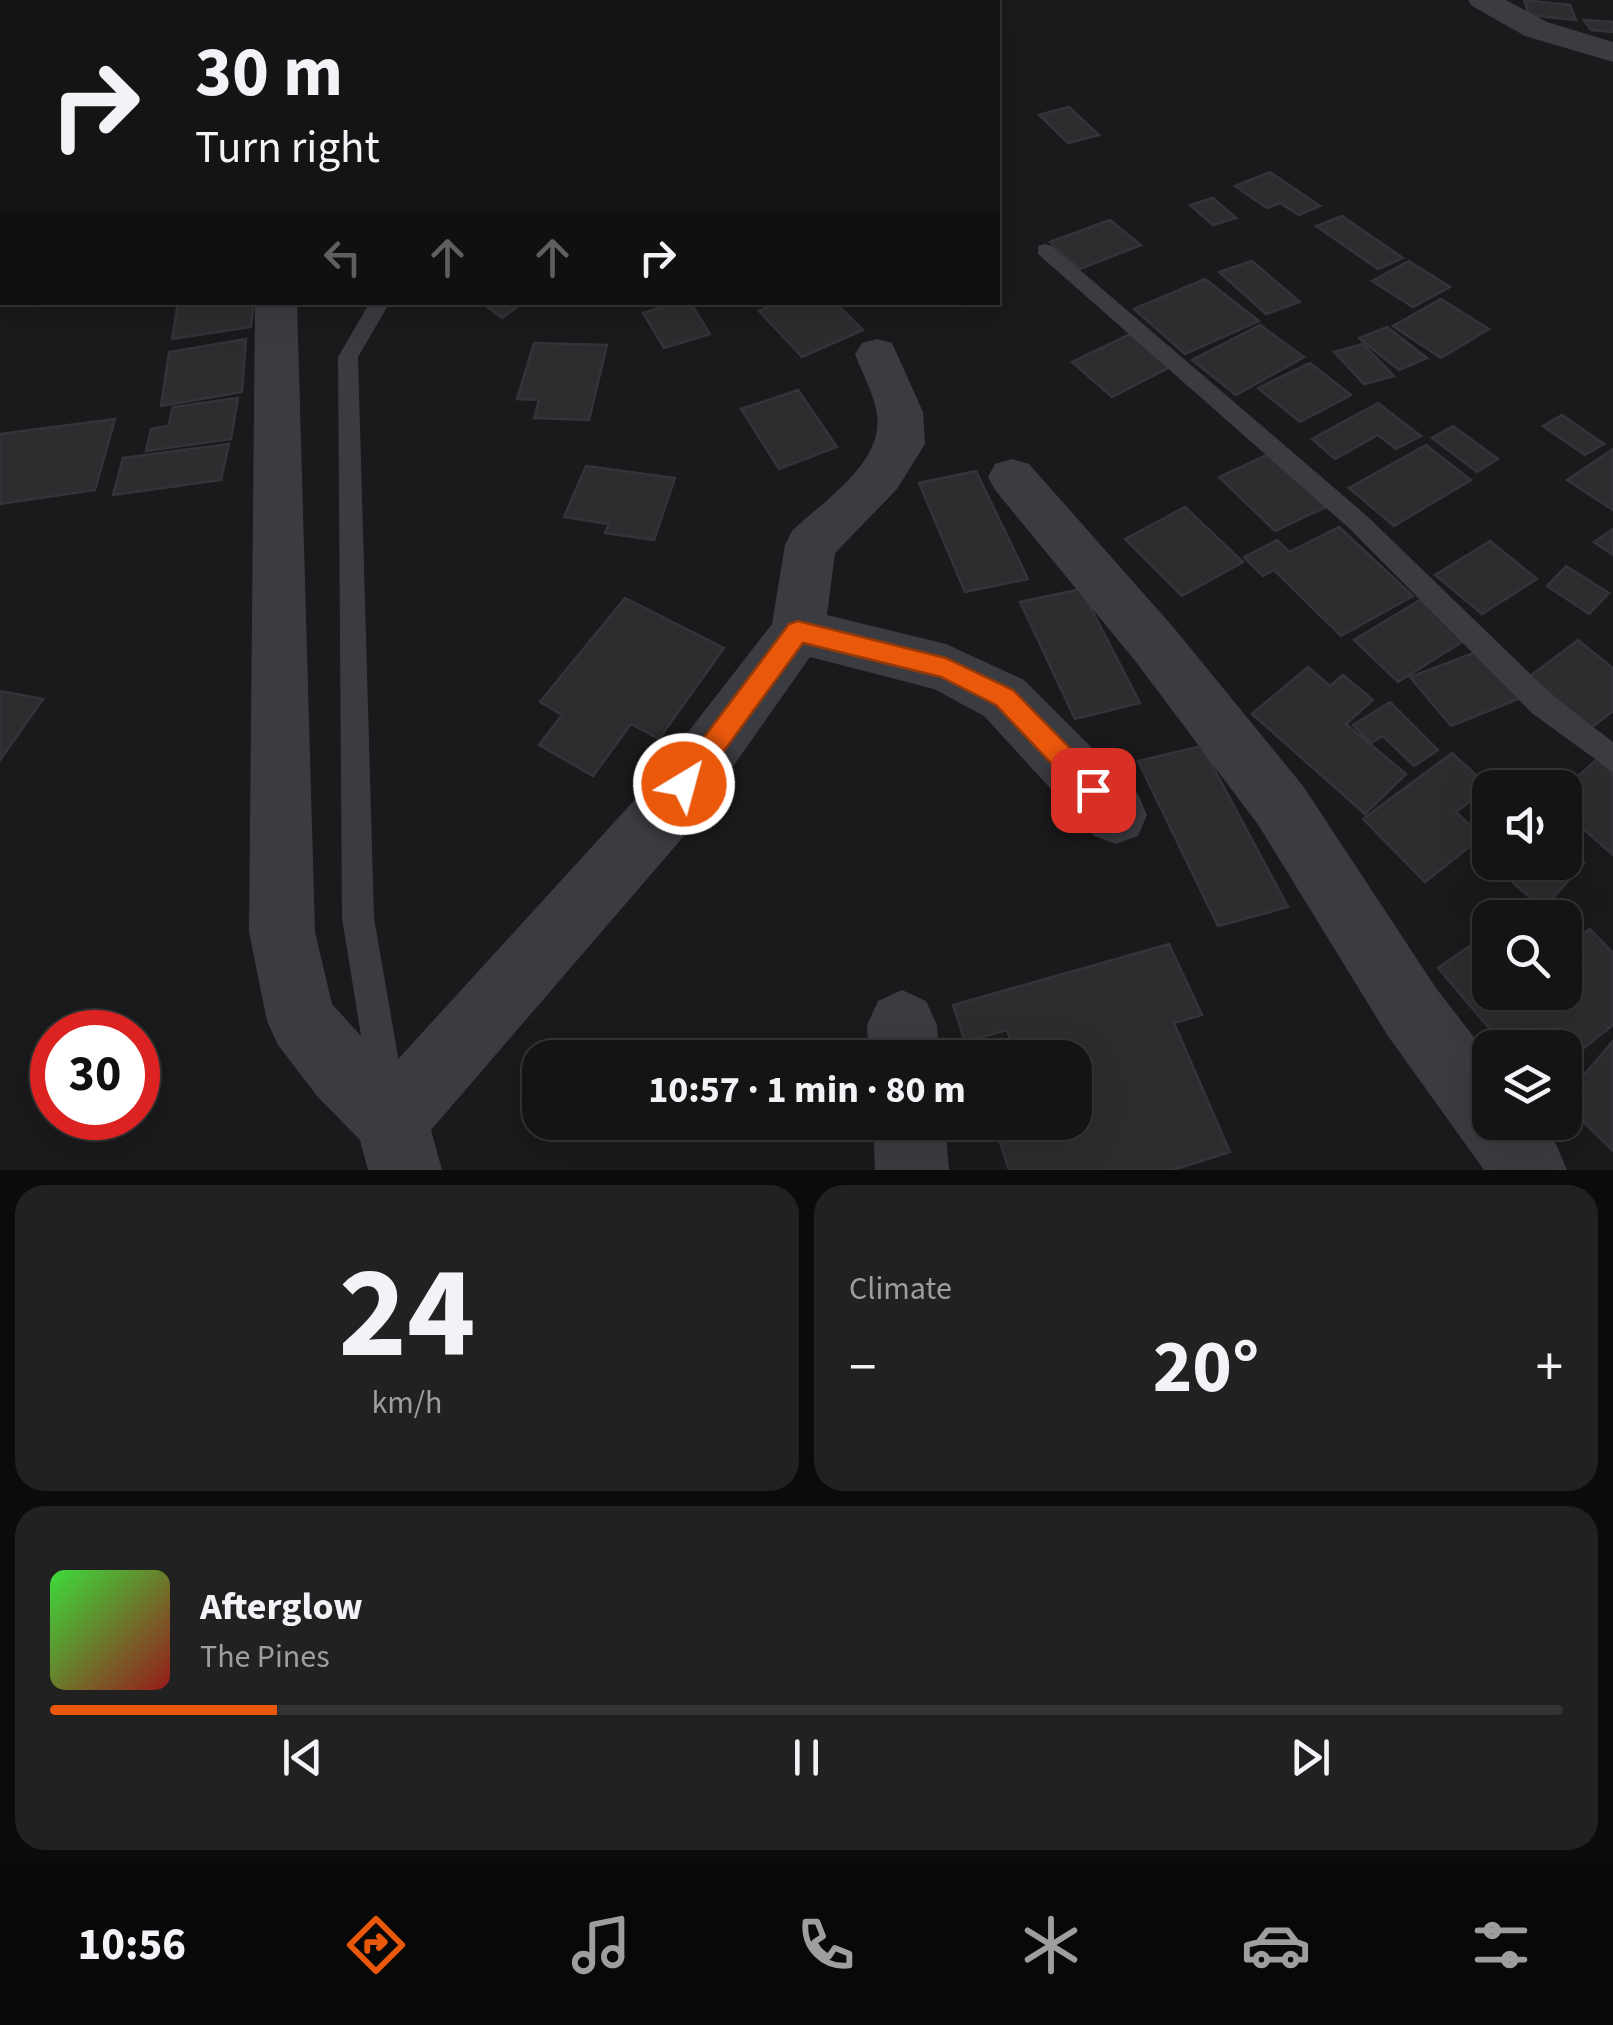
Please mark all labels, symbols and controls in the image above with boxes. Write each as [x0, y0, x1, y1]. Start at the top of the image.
text: 30 m [195, 23, 343, 123]
icon: right [30, 40, 160, 170]
text: Turn right [195, 116, 380, 180]
icon: left [315, 230, 370, 285]
icon: ahead [420, 230, 475, 285]
icon: ahead [525, 230, 580, 285]
icon: right [630, 230, 685, 285]
position arrow [632, 732, 736, 836]
pin [1051, 748, 1136, 833]
icon: arrive [1066, 763, 1121, 818]
map controls [1472, 770, 1582, 1140]
button: sound [1472, 770, 1582, 880]
button: search [1472, 900, 1582, 1010]
speed limit sign: 30 [30, 1010, 160, 1140]
button: layers [1472, 1030, 1582, 1140]
text: 10:57 · 1 min · 80 m [648, 1063, 966, 1117]
text: 24 [338, 1222, 476, 1407]
text: Climate [849, 1266, 952, 1312]
text: 20° [1153, 1314, 1259, 1421]
text: − [849, 1329, 876, 1407]
text: + [1536, 1329, 1563, 1407]
text: km/h [372, 1380, 442, 1426]
text: Afterglow [200, 1580, 363, 1634]
text: The Pines [200, 1634, 330, 1680]
icon: previous [275, 1730, 330, 1785]
icon: pause [779, 1730, 834, 1785]
icon: next [1283, 1730, 1338, 1785]
icon: directions [341, 1910, 411, 1980]
icon: music [566, 1910, 636, 1980]
icon: phone [791, 1910, 861, 1980]
icon: climate [1016, 1910, 1086, 1980]
icon: car [1241, 1910, 1311, 1980]
icon: filters [1466, 1910, 1536, 1980]
text: 10:56 [77, 1913, 186, 1977]

